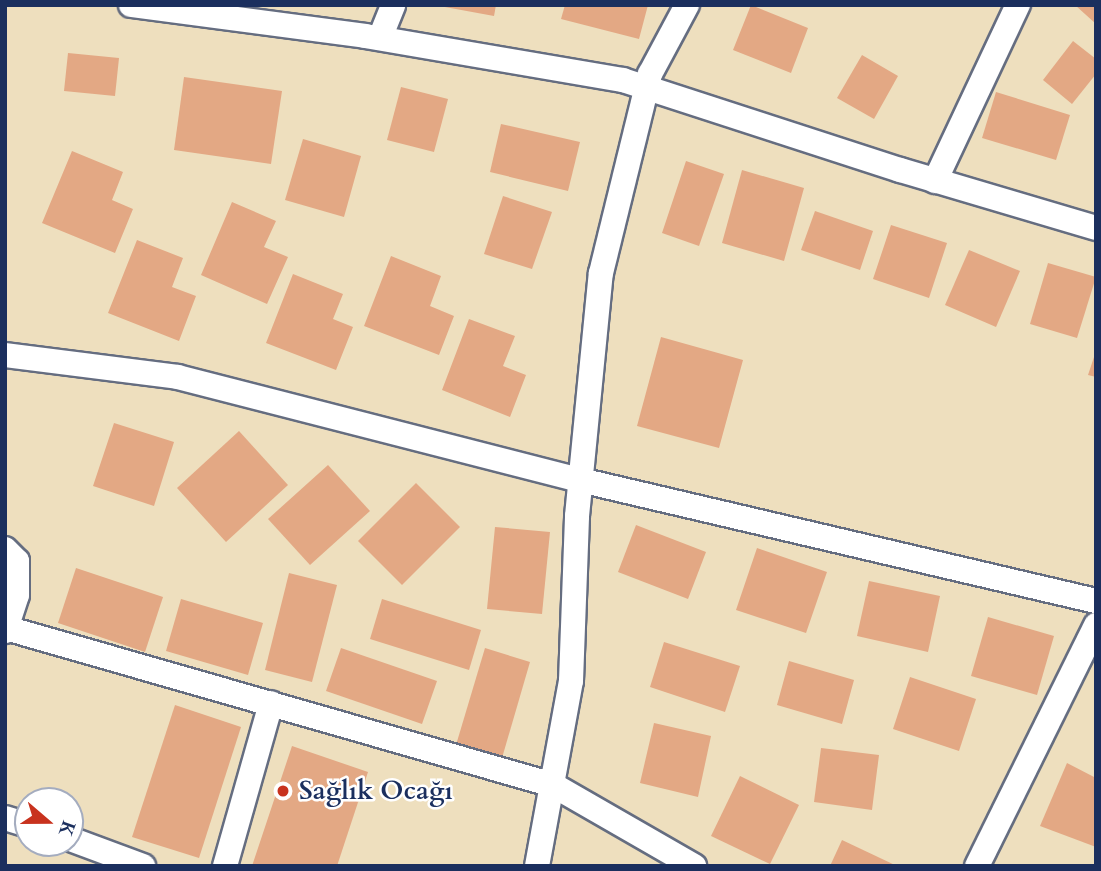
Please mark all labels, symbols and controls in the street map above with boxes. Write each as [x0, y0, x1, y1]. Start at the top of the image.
place label: Sağlık Ocağı [299, 775, 453, 807]
marker: Sağlık Ocağı [273, 781, 293, 801]
north arrow [14, 787, 84, 857]
text: K [52, 817, 82, 840]

